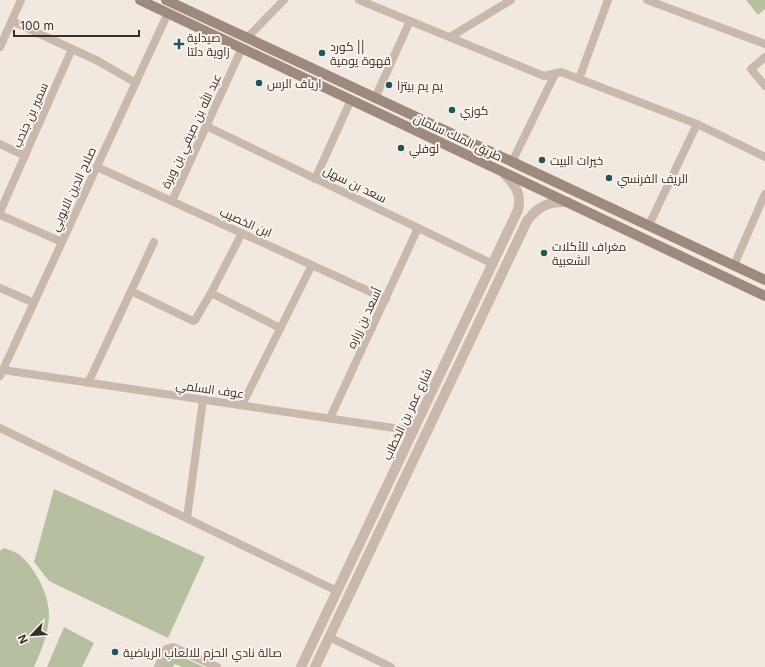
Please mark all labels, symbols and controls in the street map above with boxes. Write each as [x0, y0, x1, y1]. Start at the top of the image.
scale bar [14, 12, 139, 38]
text: 100 m [20, 18, 54, 33]
place label: صيدلية زاوية دلتا [187, 30, 230, 59]
marker: صيدلية زاوية دلتا [174, 39, 184, 49]
place label: كورد || قهوة يومية [330, 39, 391, 68]
marker: كورد || قهوة يومية [317, 48, 327, 58]
street label: عبد الله بن صيفي بن وبرة [158, 71, 227, 192]
place label: ارياف الرس [267, 76, 322, 91]
marker: ارياف الرس [254, 78, 264, 88]
place label: يم يم بيتزا [397, 78, 444, 94]
street label: سمير بن جندب [9, 80, 51, 150]
marker: يم يم بيتزا [384, 80, 394, 90]
place label: كوزي [460, 103, 488, 121]
marker: كوزي [447, 105, 457, 115]
street label: طريق الملك سلمان [412, 110, 505, 164]
place label: لوفلي [409, 141, 439, 159]
marker: لوفلي [396, 143, 406, 153]
street label: صلاح الدين الايوبي [47, 145, 102, 235]
place label: خيرات البيت [550, 153, 603, 168]
marker: خيرات البيت [537, 155, 547, 165]
street label: سعد بن سهل [321, 162, 389, 206]
place label: الريف الفرنسي [617, 171, 688, 189]
marker: الريف الفرنسي [604, 173, 614, 183]
street label: ابن الخصيب [218, 204, 274, 240]
place label: مغراف للأكلات الشعبية [552, 239, 626, 268]
marker: مغراف للأكلات الشعبية [539, 248, 549, 258]
street label: أسعد بن زراره [343, 285, 385, 351]
street label: شارع عمر بن الخطاب [379, 366, 436, 463]
street label: عوف السلمي [174, 377, 245, 404]
north arrow [12, 615, 52, 655]
text: N [15, 632, 31, 646]
place label: صالة نادي الحزم للالعاب الرياضية [123, 645, 282, 663]
marker: صالة نادي الحزم للالعاب الرياضية [110, 647, 120, 657]

